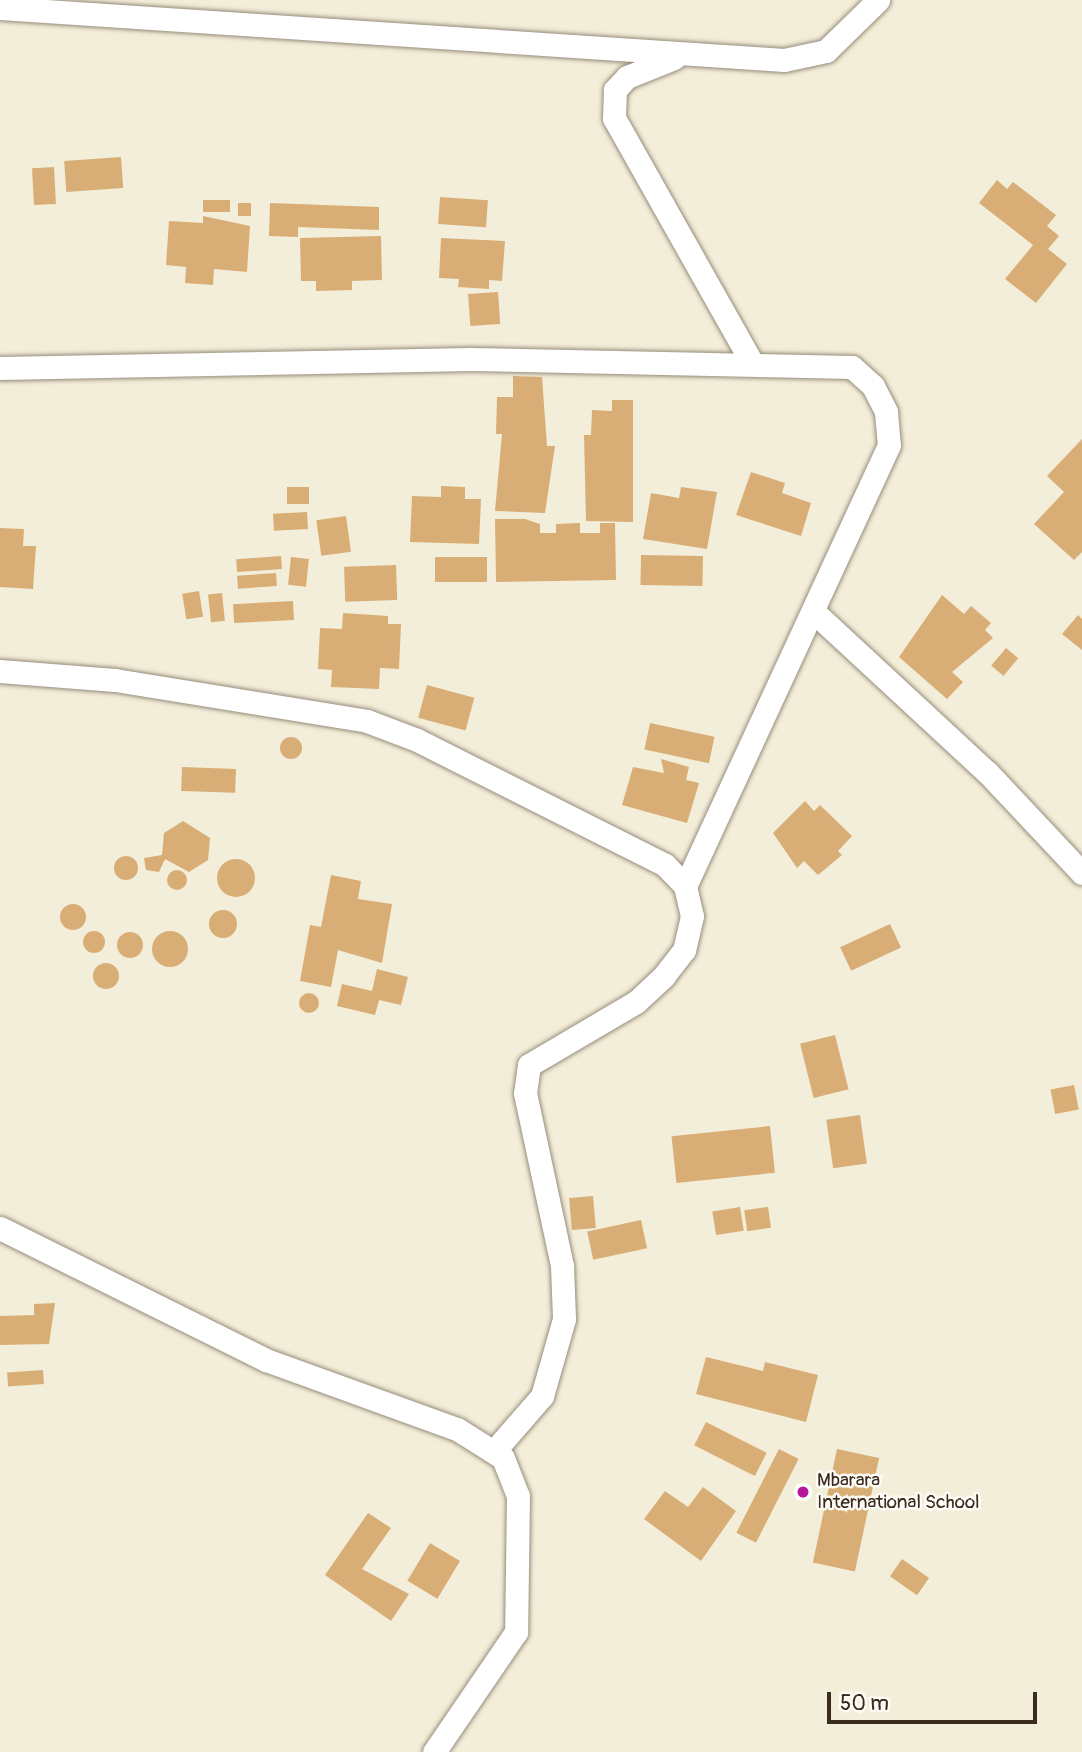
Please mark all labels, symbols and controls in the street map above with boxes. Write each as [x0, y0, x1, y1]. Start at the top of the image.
place label: Mbarara International School [817, 1470, 980, 1514]
marker: Mbarara International School [795, 1484, 811, 1500]
scale bar [830, 1678, 1040, 1722]
text: 50 m [840, 1690, 889, 1717]

